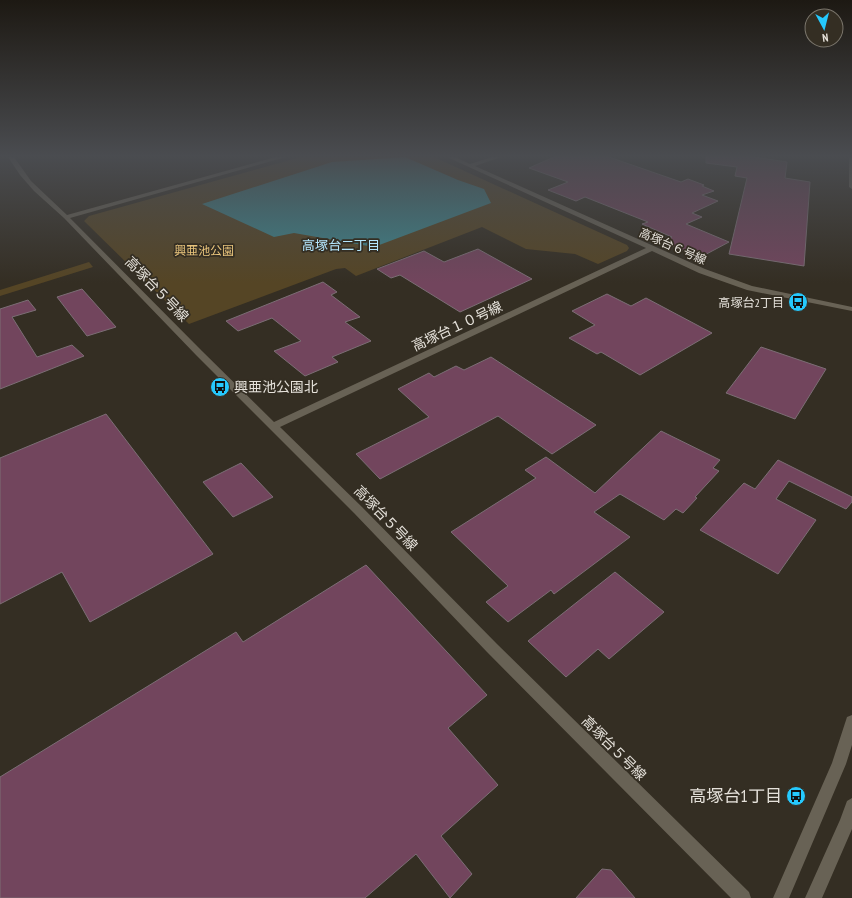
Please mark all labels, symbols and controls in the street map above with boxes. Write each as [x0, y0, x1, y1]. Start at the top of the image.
north arrow [804, 8, 844, 48]
text: N [821, 31, 829, 45]
street label: 高塚台６号線 [637, 225, 709, 267]
district label: 高塚台二丁目 [302, 237, 380, 254]
park label: 興亜池公園 [174, 243, 234, 258]
street label: 高塚台５号線 [121, 253, 193, 325]
bus stop icon: 高塚台2丁目 [787, 291, 809, 313]
place label: 高塚台2丁目 [719, 295, 784, 310]
street label: 高塚台１０号線 [409, 297, 505, 355]
bus stop icon: 興亜池公園北 [209, 376, 231, 398]
place label: 興亜池公園北 [234, 378, 318, 396]
street label: 高塚台５号線 [350, 482, 422, 554]
street label: 高塚台５号線 [578, 712, 650, 784]
place label: 高塚台1丁目 [689, 785, 782, 807]
bus stop icon: 高塚台1丁目 [785, 785, 807, 807]

